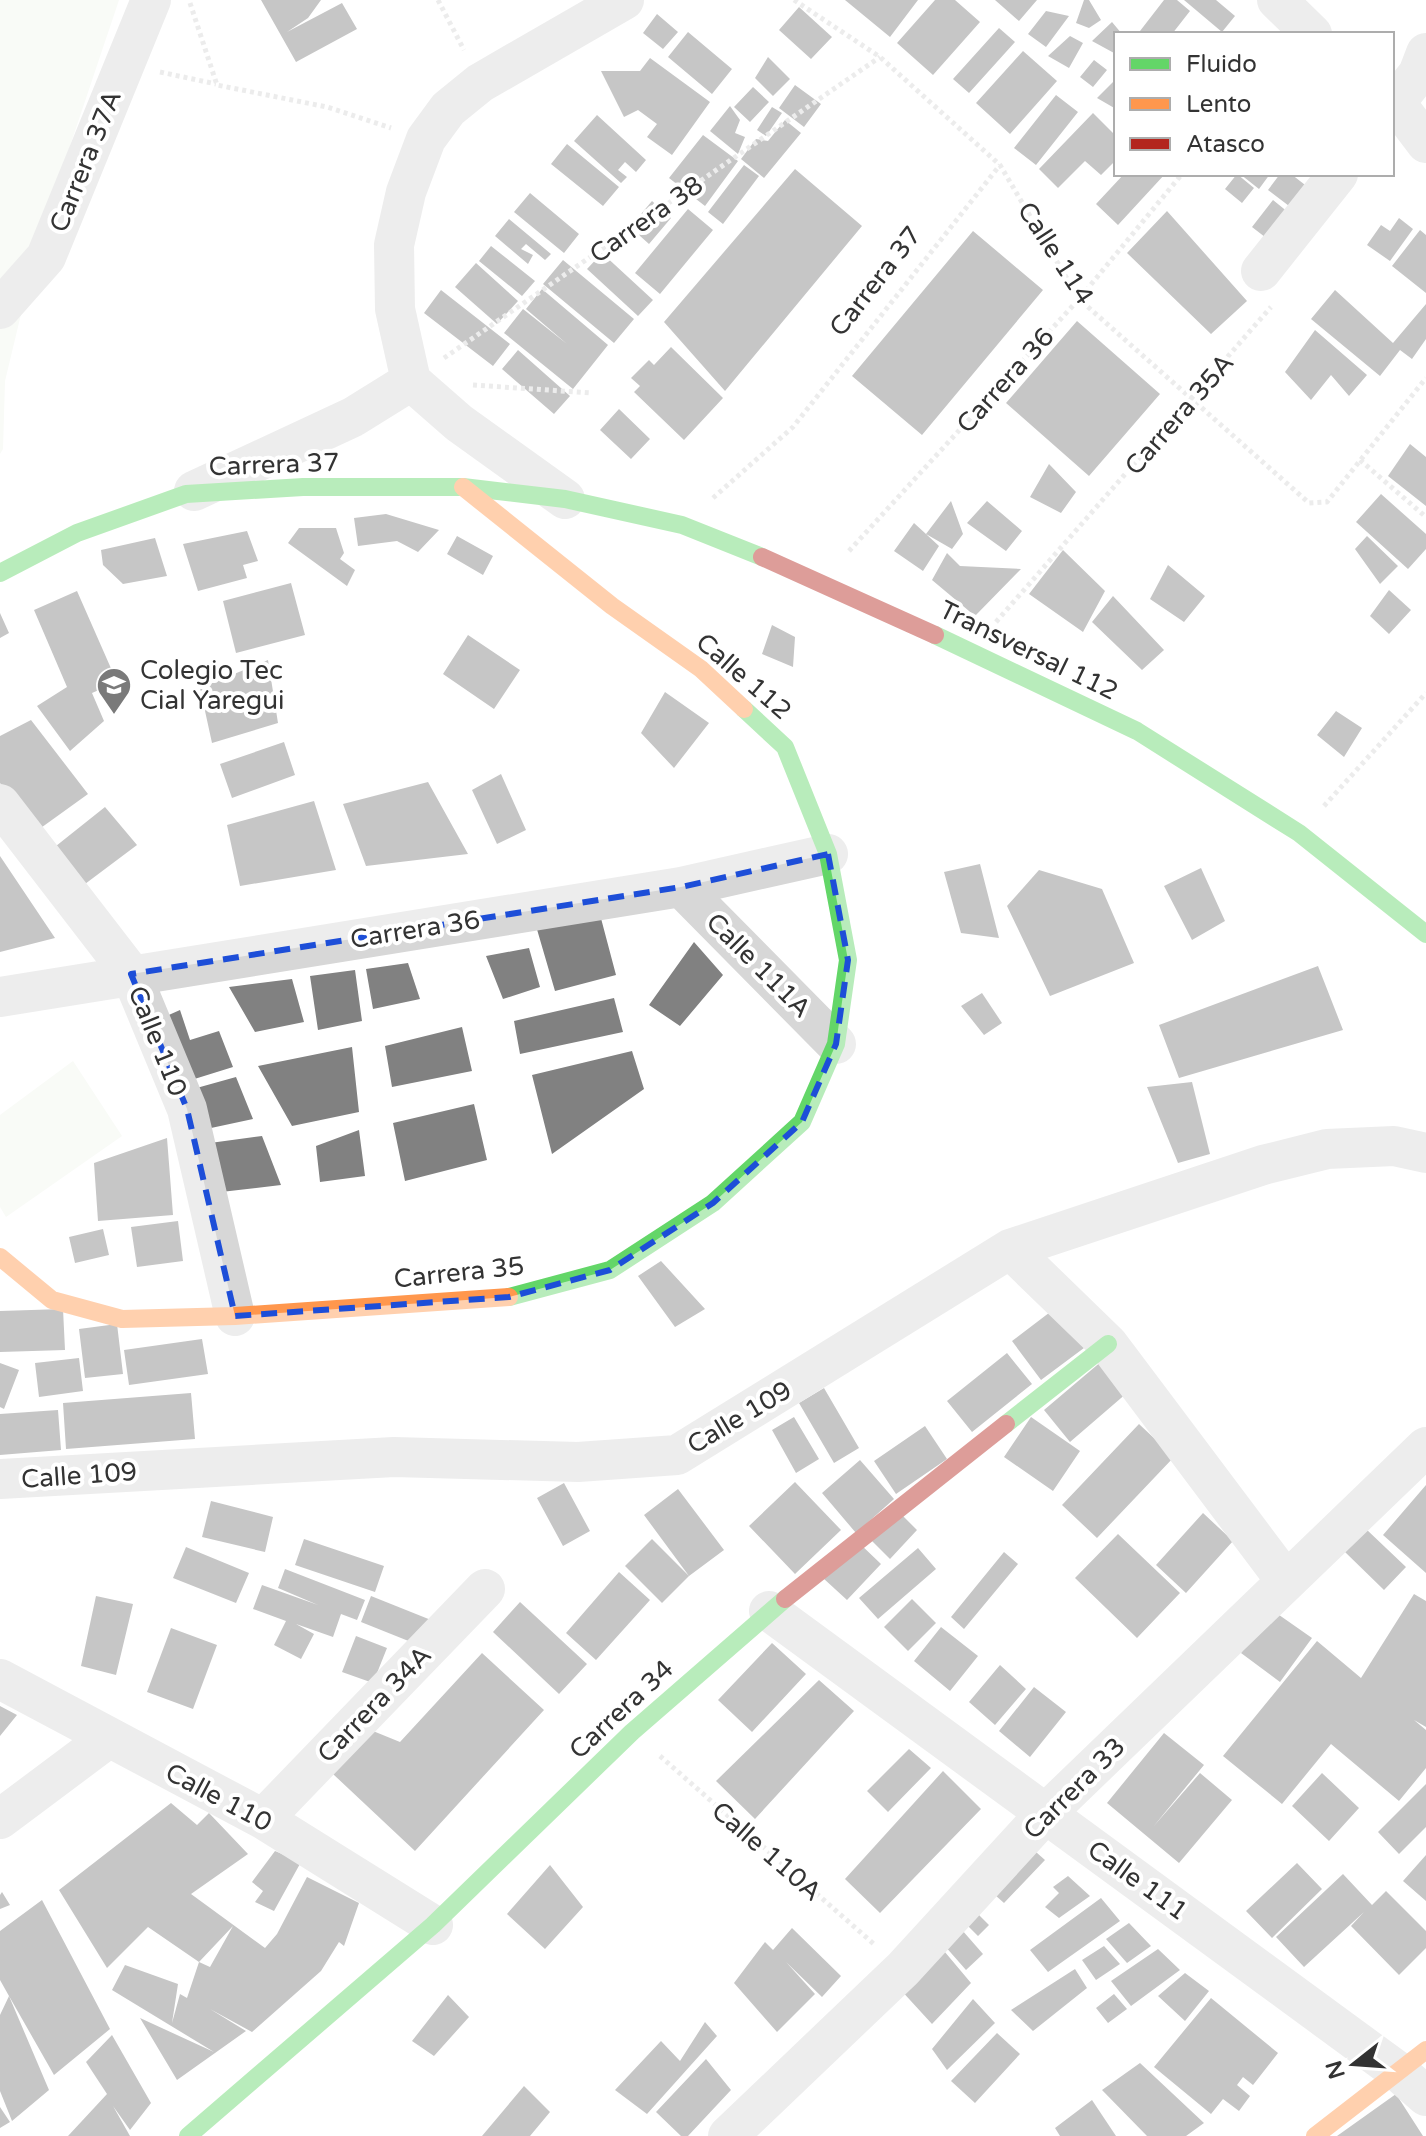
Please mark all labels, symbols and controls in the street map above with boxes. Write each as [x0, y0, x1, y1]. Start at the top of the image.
legend [1114, 32, 1394, 176]
text: Fluido [1186, 50, 1257, 79]
street label: Carrera 37A [43, 86, 128, 237]
text: Lento [1186, 90, 1251, 119]
text: Atasco [1186, 130, 1265, 159]
street label: Carrera 38 [584, 169, 709, 270]
street label: Calle 114 [1011, 196, 1100, 310]
street label: Carrera 37 [823, 220, 928, 342]
street label: Carrera 36 [950, 321, 1061, 439]
street label: Carrera 35A [1118, 347, 1240, 481]
street label: Carrera 37 [208, 447, 340, 482]
street label: Transversal 112 [935, 594, 1123, 707]
street label: Calle 112 [690, 627, 798, 726]
place label: Colegio Tec Cial Yaregui [140, 655, 285, 716]
school or university icon: Colegio Tec Cial Yaregui [95, 666, 133, 716]
street label: Carrera 36 [348, 904, 482, 955]
street label: Calle 111A [700, 906, 818, 1024]
street label: Calle 110 [121, 982, 194, 1101]
street label: Carrera 35 [392, 1250, 526, 1295]
street label: Calle 109 [682, 1374, 797, 1461]
street label: Calle 109 [20, 1456, 138, 1495]
street label: Carrera 34A [311, 1640, 438, 1769]
street label: Carrera 34 [563, 1653, 680, 1765]
street label: Carrera 33 [1017, 1731, 1132, 1846]
street label: Calle 110 [160, 1757, 277, 1838]
street label: Calle 110A [705, 1795, 828, 1908]
street label: Calle 111 [1082, 1834, 1194, 1927]
north arrow [1314, 2024, 1394, 2104]
text: N [1321, 2057, 1351, 2082]

